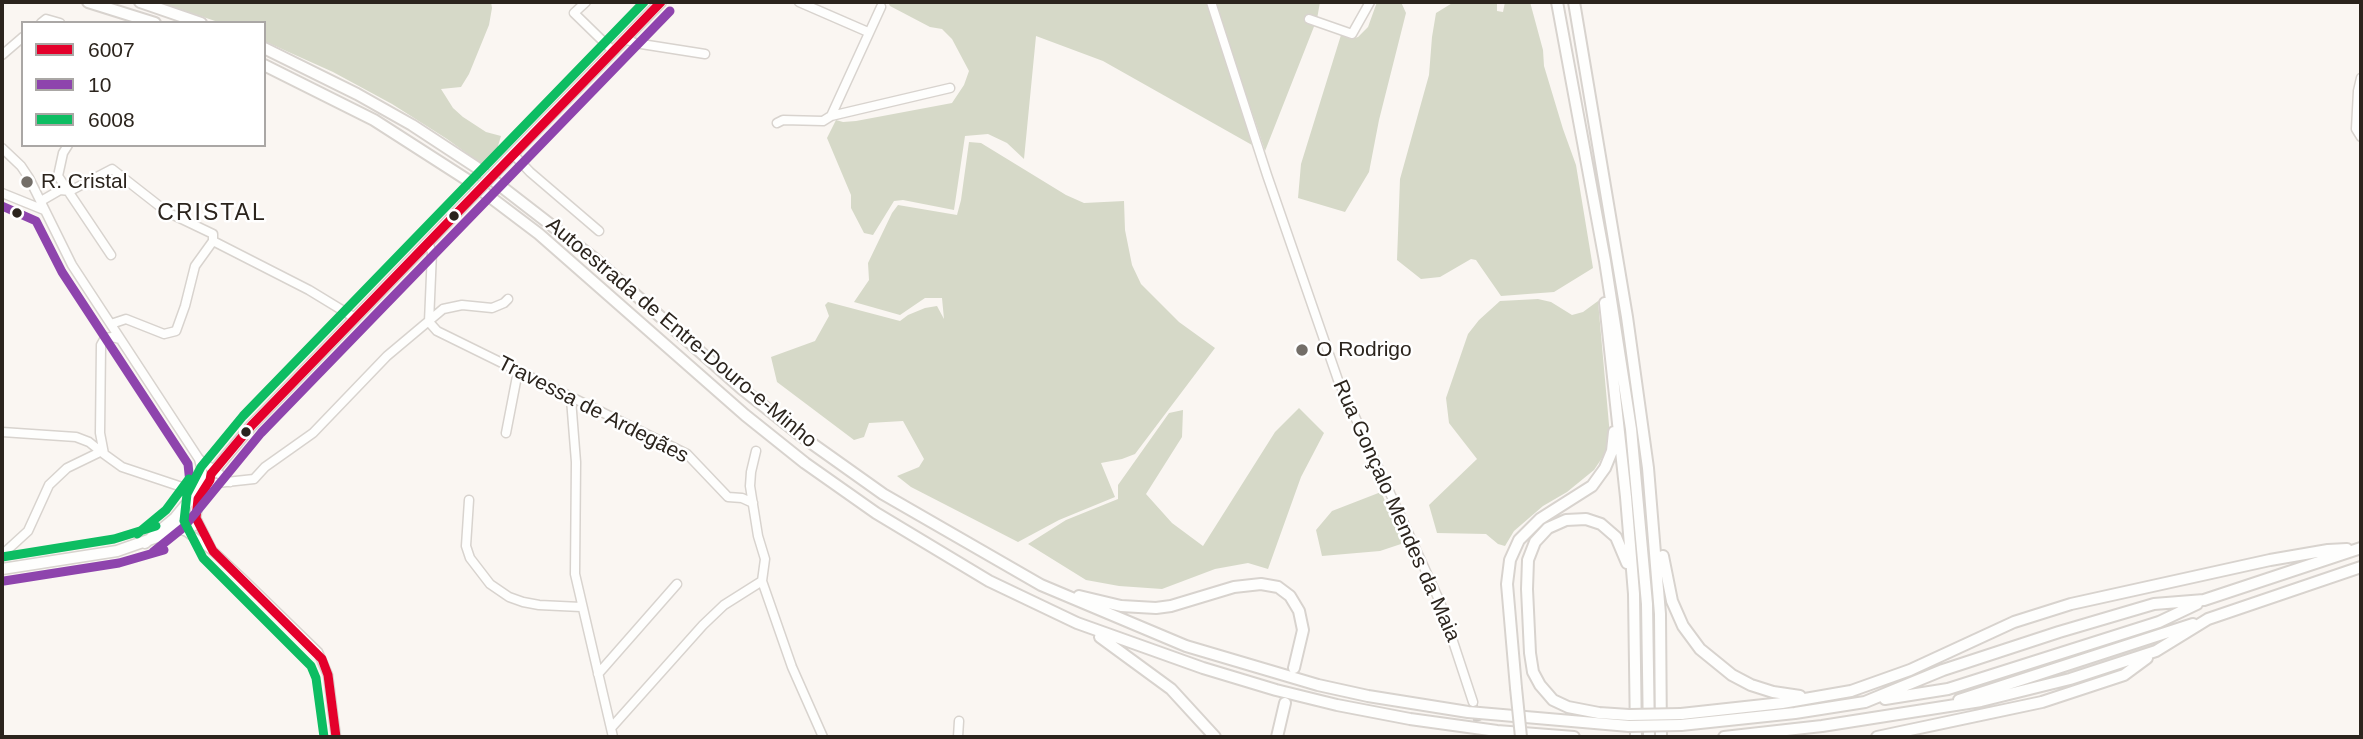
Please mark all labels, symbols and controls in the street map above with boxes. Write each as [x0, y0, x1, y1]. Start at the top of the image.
legend [21, 21, 266, 147]
text: 6007 [88, 38, 135, 61]
text: 10 [88, 73, 111, 96]
text: 6008 [88, 108, 135, 131]
place label: R. Cristal [41, 169, 127, 195]
marker: R. Cristal [19, 174, 35, 190]
district label: CRISTAL [158, 200, 266, 228]
unlabelled marker [10, 206, 24, 220]
unlabelled marker [447, 209, 461, 223]
street label: Autoestrada de Entre-Douro-e-Minho [541, 212, 821, 454]
place label: O Rodrigo [1316, 337, 1412, 363]
marker: O Rodrigo [1294, 342, 1310, 358]
street label: Travessa de Ardegães [494, 351, 692, 469]
street label: Rua Gonçalo Mendes da Maia [1327, 376, 1465, 646]
unlabelled marker [239, 425, 253, 439]

